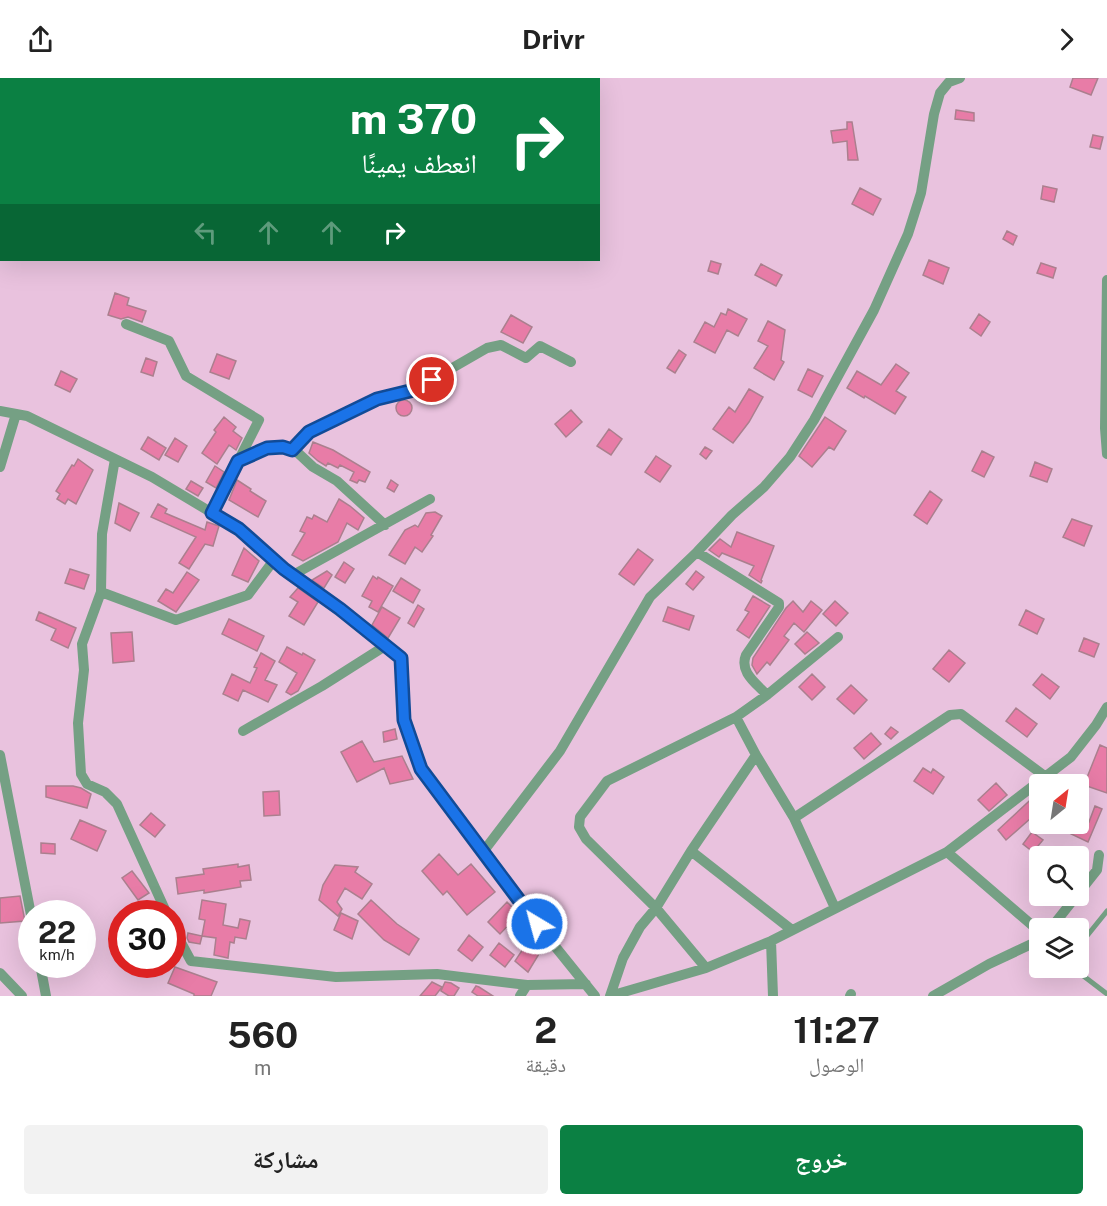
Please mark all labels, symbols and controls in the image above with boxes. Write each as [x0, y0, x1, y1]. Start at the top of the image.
icon: share [24, 23, 57, 56]
text: Drivr [522, 23, 585, 55]
icon: forward [1050, 23, 1083, 56]
text: 370 m [350, 94, 477, 143]
icon: right [498, 102, 576, 180]
text: انعطف يمينًا [362, 147, 477, 179]
icon: left [189, 216, 222, 249]
icon: ahead [252, 216, 285, 249]
icon: ahead [315, 216, 348, 249]
icon: right [378, 216, 411, 249]
pin [406, 354, 457, 405]
icon: arrive [415, 363, 448, 396]
north arrow [1029, 774, 1089, 834]
map controls [1029, 774, 1089, 978]
button: search [1029, 846, 1089, 906]
position arrow [505, 892, 569, 956]
speed limit sign: 30 [108, 900, 186, 978]
text: 22 [38, 914, 76, 950]
button: layers [1029, 918, 1089, 978]
text: km/h [39, 946, 75, 963]
text: 2 [534, 1009, 557, 1051]
text: 11:27 [793, 1009, 880, 1051]
text: 560 [227, 1014, 298, 1056]
text: دقيقة [525, 1053, 566, 1077]
text: الوصول [809, 1053, 864, 1077]
text: m [254, 1056, 271, 1080]
button: مشاركة [24, 1125, 548, 1194]
button: خروج [560, 1125, 1083, 1194]

